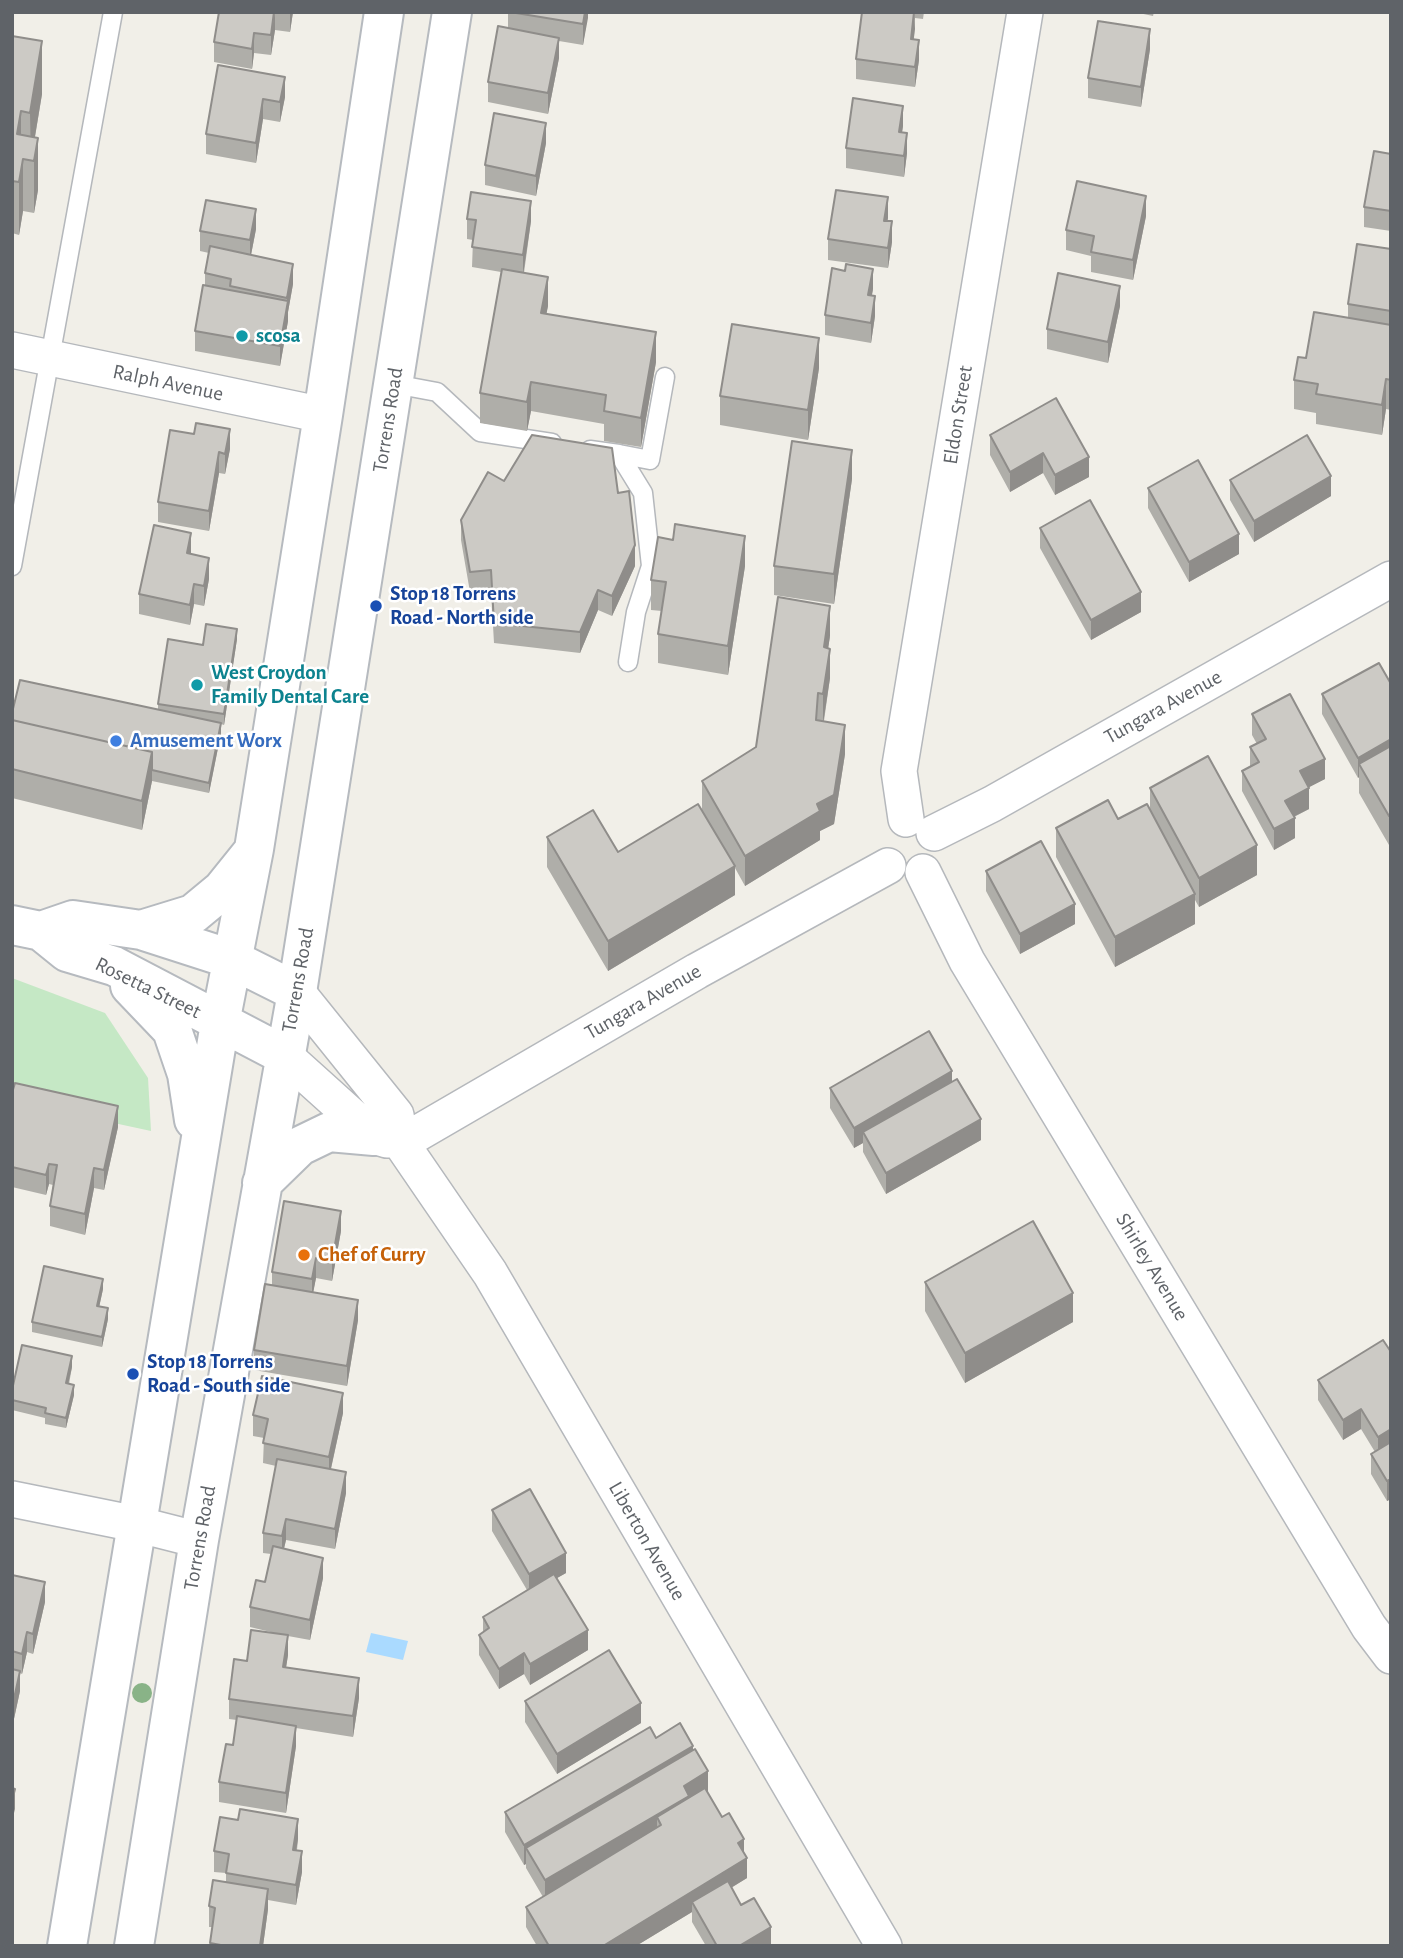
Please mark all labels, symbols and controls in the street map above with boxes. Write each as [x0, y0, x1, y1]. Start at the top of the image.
place label: scosa [256, 323, 301, 349]
marker: scosa [234, 328, 250, 344]
street label: Ralph Avenue [110, 359, 226, 407]
street label: Eldon Street [938, 364, 978, 466]
street label: Torrens Road [367, 366, 409, 474]
place label: Stop 18 Torrens Road - North side [390, 581, 534, 631]
marker: Stop 18 Torrens Road - North side [368, 598, 384, 614]
place label: West Croydon Family Dental Care [211, 660, 369, 710]
street label: Tungara Avenue [1100, 664, 1226, 750]
marker: West Croydon Family Dental Care [189, 677, 205, 693]
place label: Amusement Worx [130, 728, 282, 754]
marker: Amusement Worx [108, 733, 124, 749]
street label: Torrens Road [276, 926, 320, 1034]
street label: Rosetta Street [91, 952, 205, 1024]
street label: Tungara Avenue [580, 958, 706, 1046]
street label: Shirley Avenue [1110, 1209, 1194, 1325]
place label: Chef of Curry [318, 1242, 426, 1268]
marker: Chef of Curry [296, 1247, 312, 1263]
place label: Stop 18 Torrens Road - South side [147, 1349, 290, 1399]
marker: Stop 18 Torrens Road - South side [125, 1366, 141, 1382]
street label: Liberton Avenue [603, 1477, 691, 1605]
street label: Torrens Road [178, 1484, 222, 1592]

